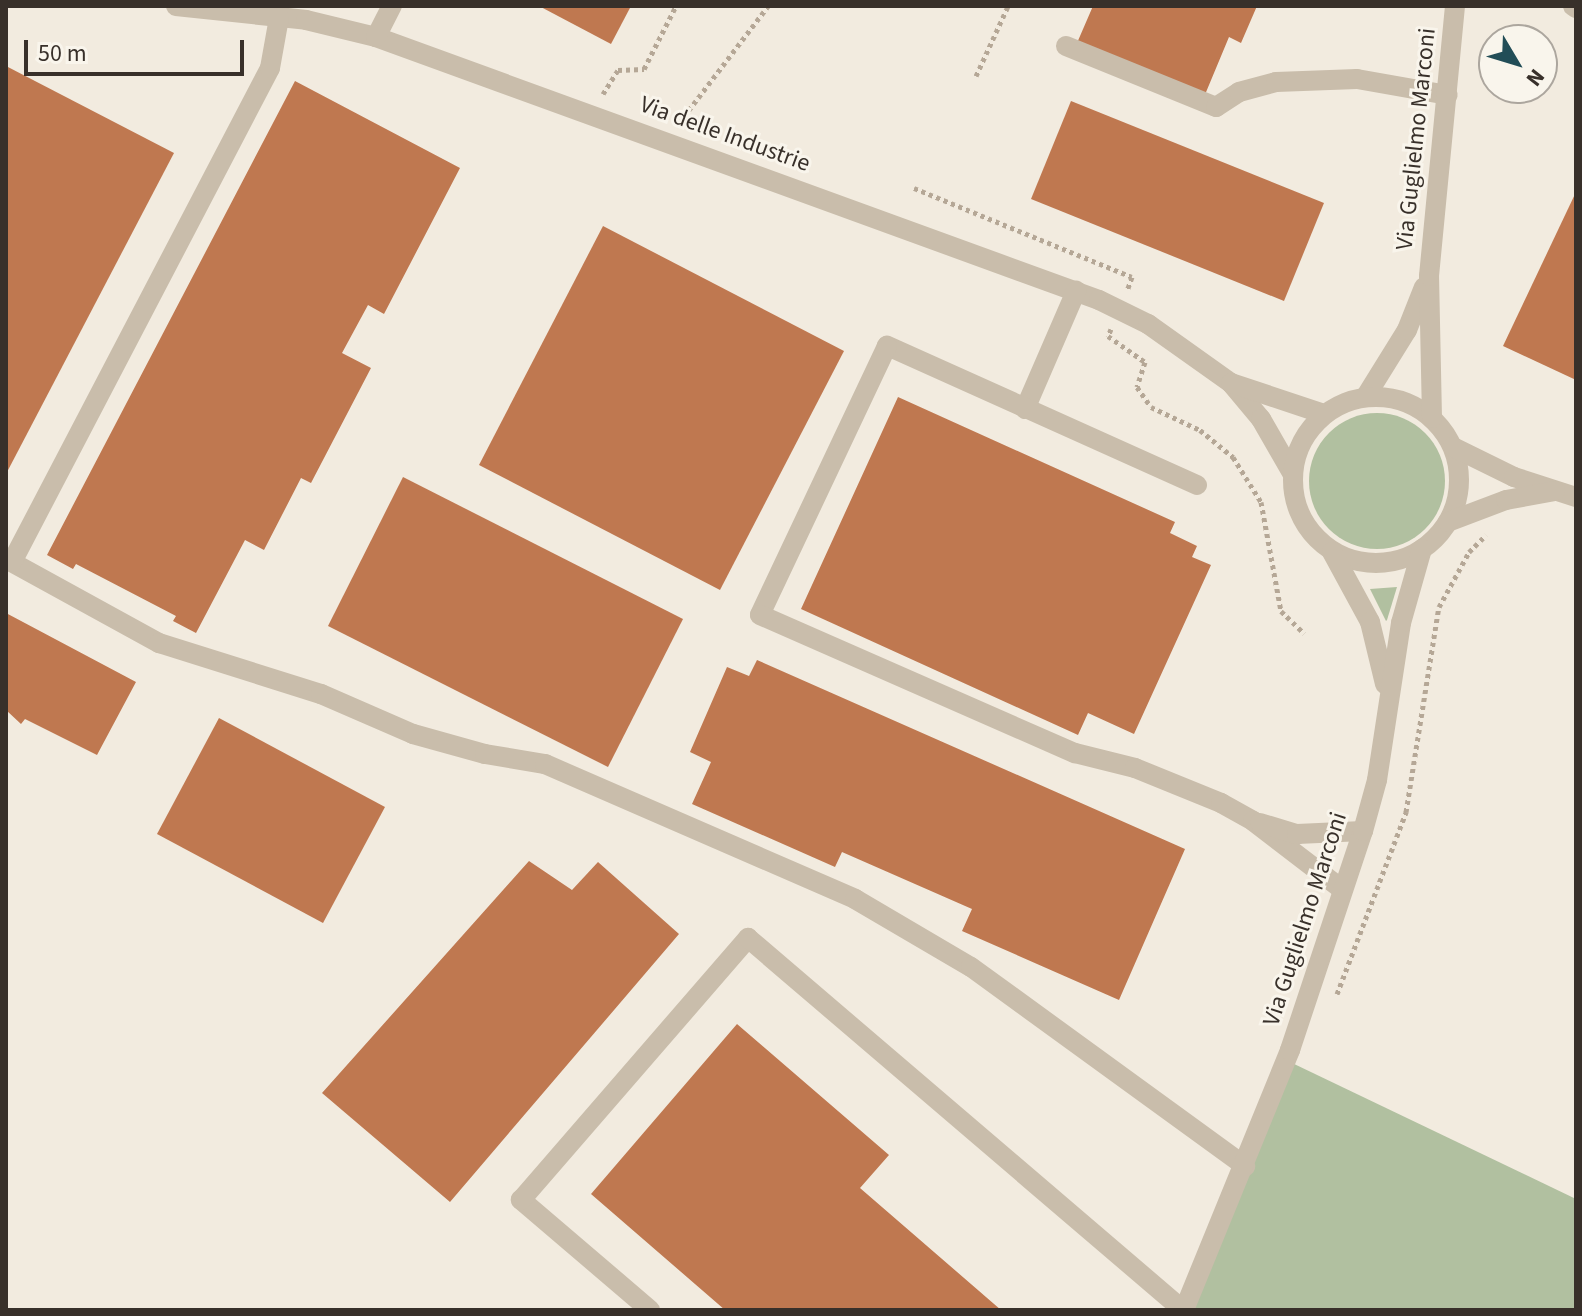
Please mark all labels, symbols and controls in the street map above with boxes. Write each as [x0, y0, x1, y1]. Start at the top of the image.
scale bar [28, 24, 248, 74]
north arrow [1478, 24, 1558, 104]
street label: Via Guglielmo Marconi [1390, 27, 1442, 251]
text: 50 m [38, 36, 87, 71]
text: N [1518, 62, 1552, 93]
street label: Via delle Industrie [636, 90, 814, 178]
street label: Via Guglielmo Marconi [1257, 809, 1353, 1029]

